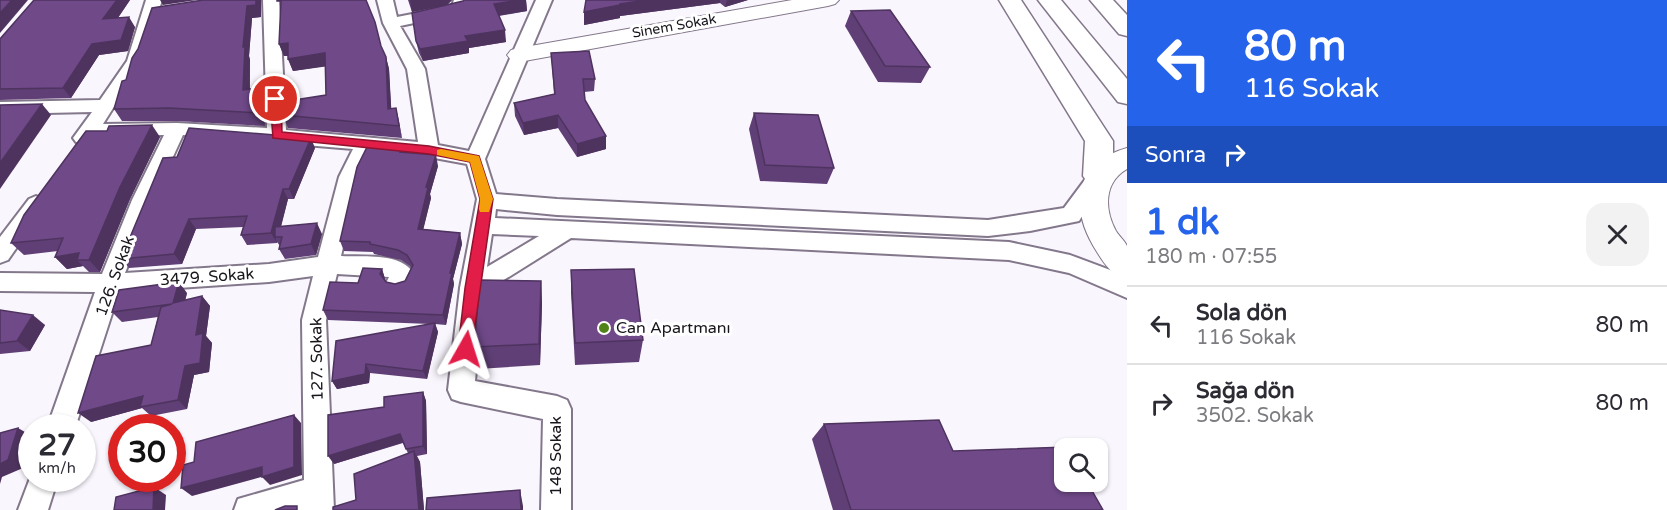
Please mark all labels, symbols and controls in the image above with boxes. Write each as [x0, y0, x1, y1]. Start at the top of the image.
street label: Sinem Sokak [631, 10, 718, 42]
text: 80 m [1244, 21, 1346, 72]
icon: left [1145, 24, 1223, 102]
text: 116 Sokak [1244, 72, 1379, 105]
pin [249, 73, 300, 124]
icon: arrive [258, 82, 291, 115]
icon: right [1218, 138, 1251, 171]
text: Sonra [1145, 142, 1206, 168]
text: 1 dk [1145, 201, 1219, 244]
button: close [1586, 203, 1649, 266]
street label: 126. Sokak [91, 233, 139, 319]
text: 180 m · 07:55 [1145, 245, 1277, 269]
street label: 3479. Sokak [159, 264, 255, 290]
text: Sola dön [1196, 300, 1287, 326]
icon: left [1145, 309, 1178, 342]
text: 80 m [1595, 312, 1649, 338]
street label: 127. Sokak [306, 317, 328, 401]
position arrow [434, 317, 498, 381]
place label: Can Apartmanı [616, 318, 731, 338]
marker: Can Apartmanı [597, 321, 611, 335]
text: 116 Sokak [1196, 326, 1296, 350]
text: Sağa dön [1196, 378, 1295, 404]
icon: right [1145, 387, 1178, 420]
text: 80 m [1595, 390, 1649, 416]
text: 3502. Sokak [1196, 404, 1314, 428]
speed limit sign: 30 [108, 414, 186, 492]
street label: 148 Sokak [546, 416, 566, 496]
text: 27 [38, 427, 76, 464]
map controls [1054, 438, 1108, 492]
button: search [1054, 438, 1108, 492]
text: km/h [38, 459, 76, 477]

